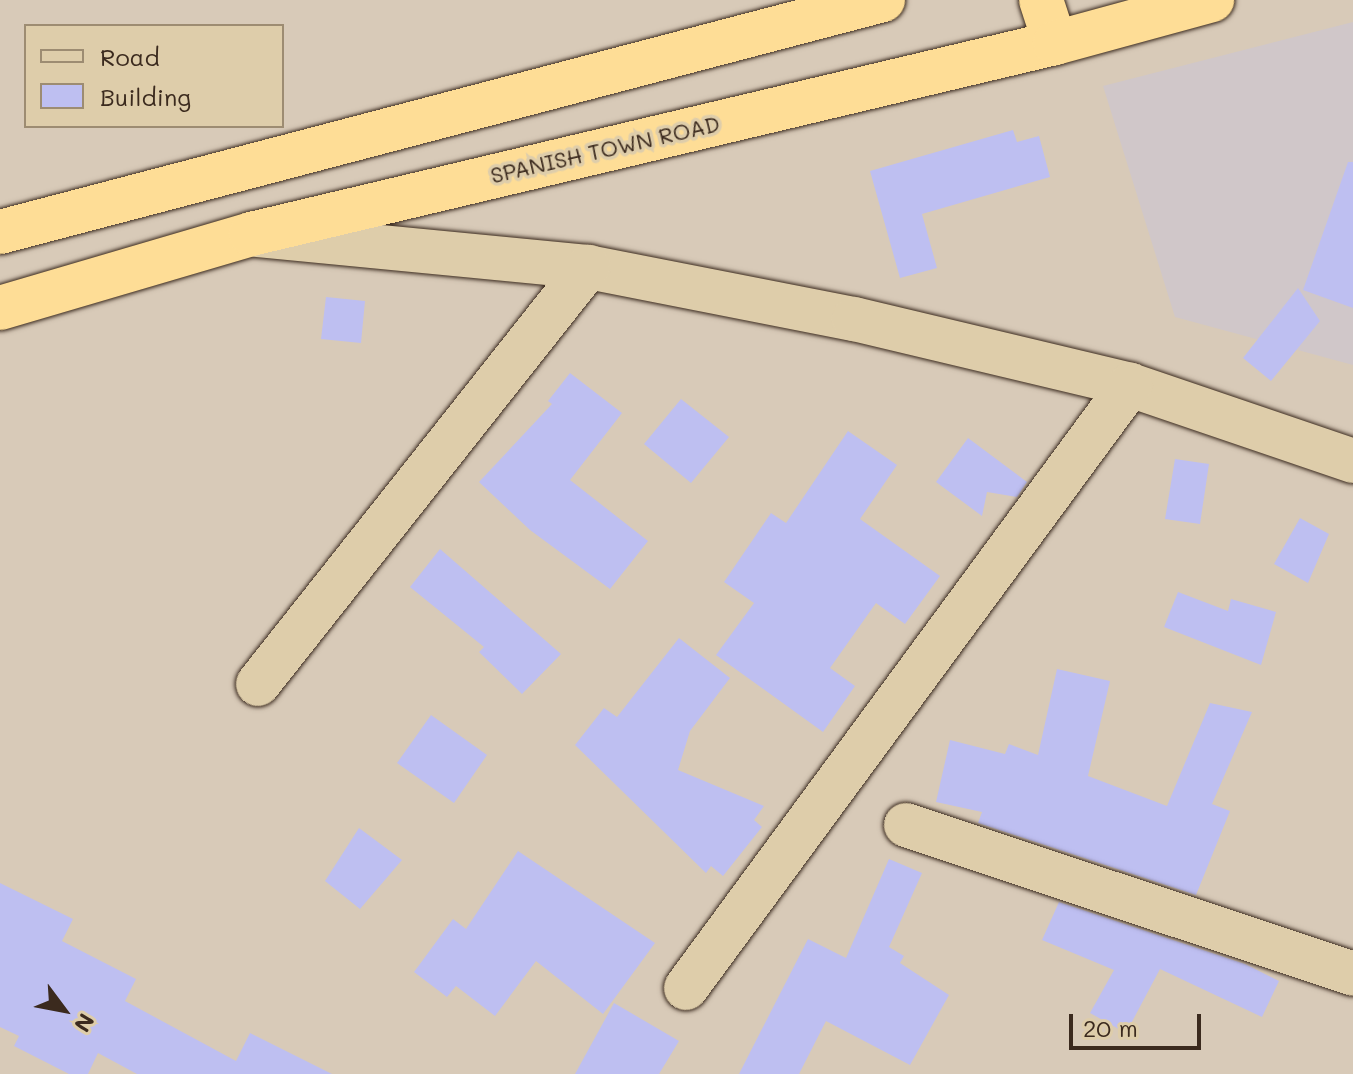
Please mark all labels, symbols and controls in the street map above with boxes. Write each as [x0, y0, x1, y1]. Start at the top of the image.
legend [24, 24, 284, 128]
text: Road [100, 41, 160, 72]
text: Building [100, 81, 191, 112]
street label: SPANISH TOWN ROAD [488, 110, 722, 188]
north arrow [24, 970, 104, 1050]
scale bar [1073, 998, 1205, 1048]
text: N [68, 1008, 102, 1038]
text: 20 m [1083, 1012, 1138, 1043]

